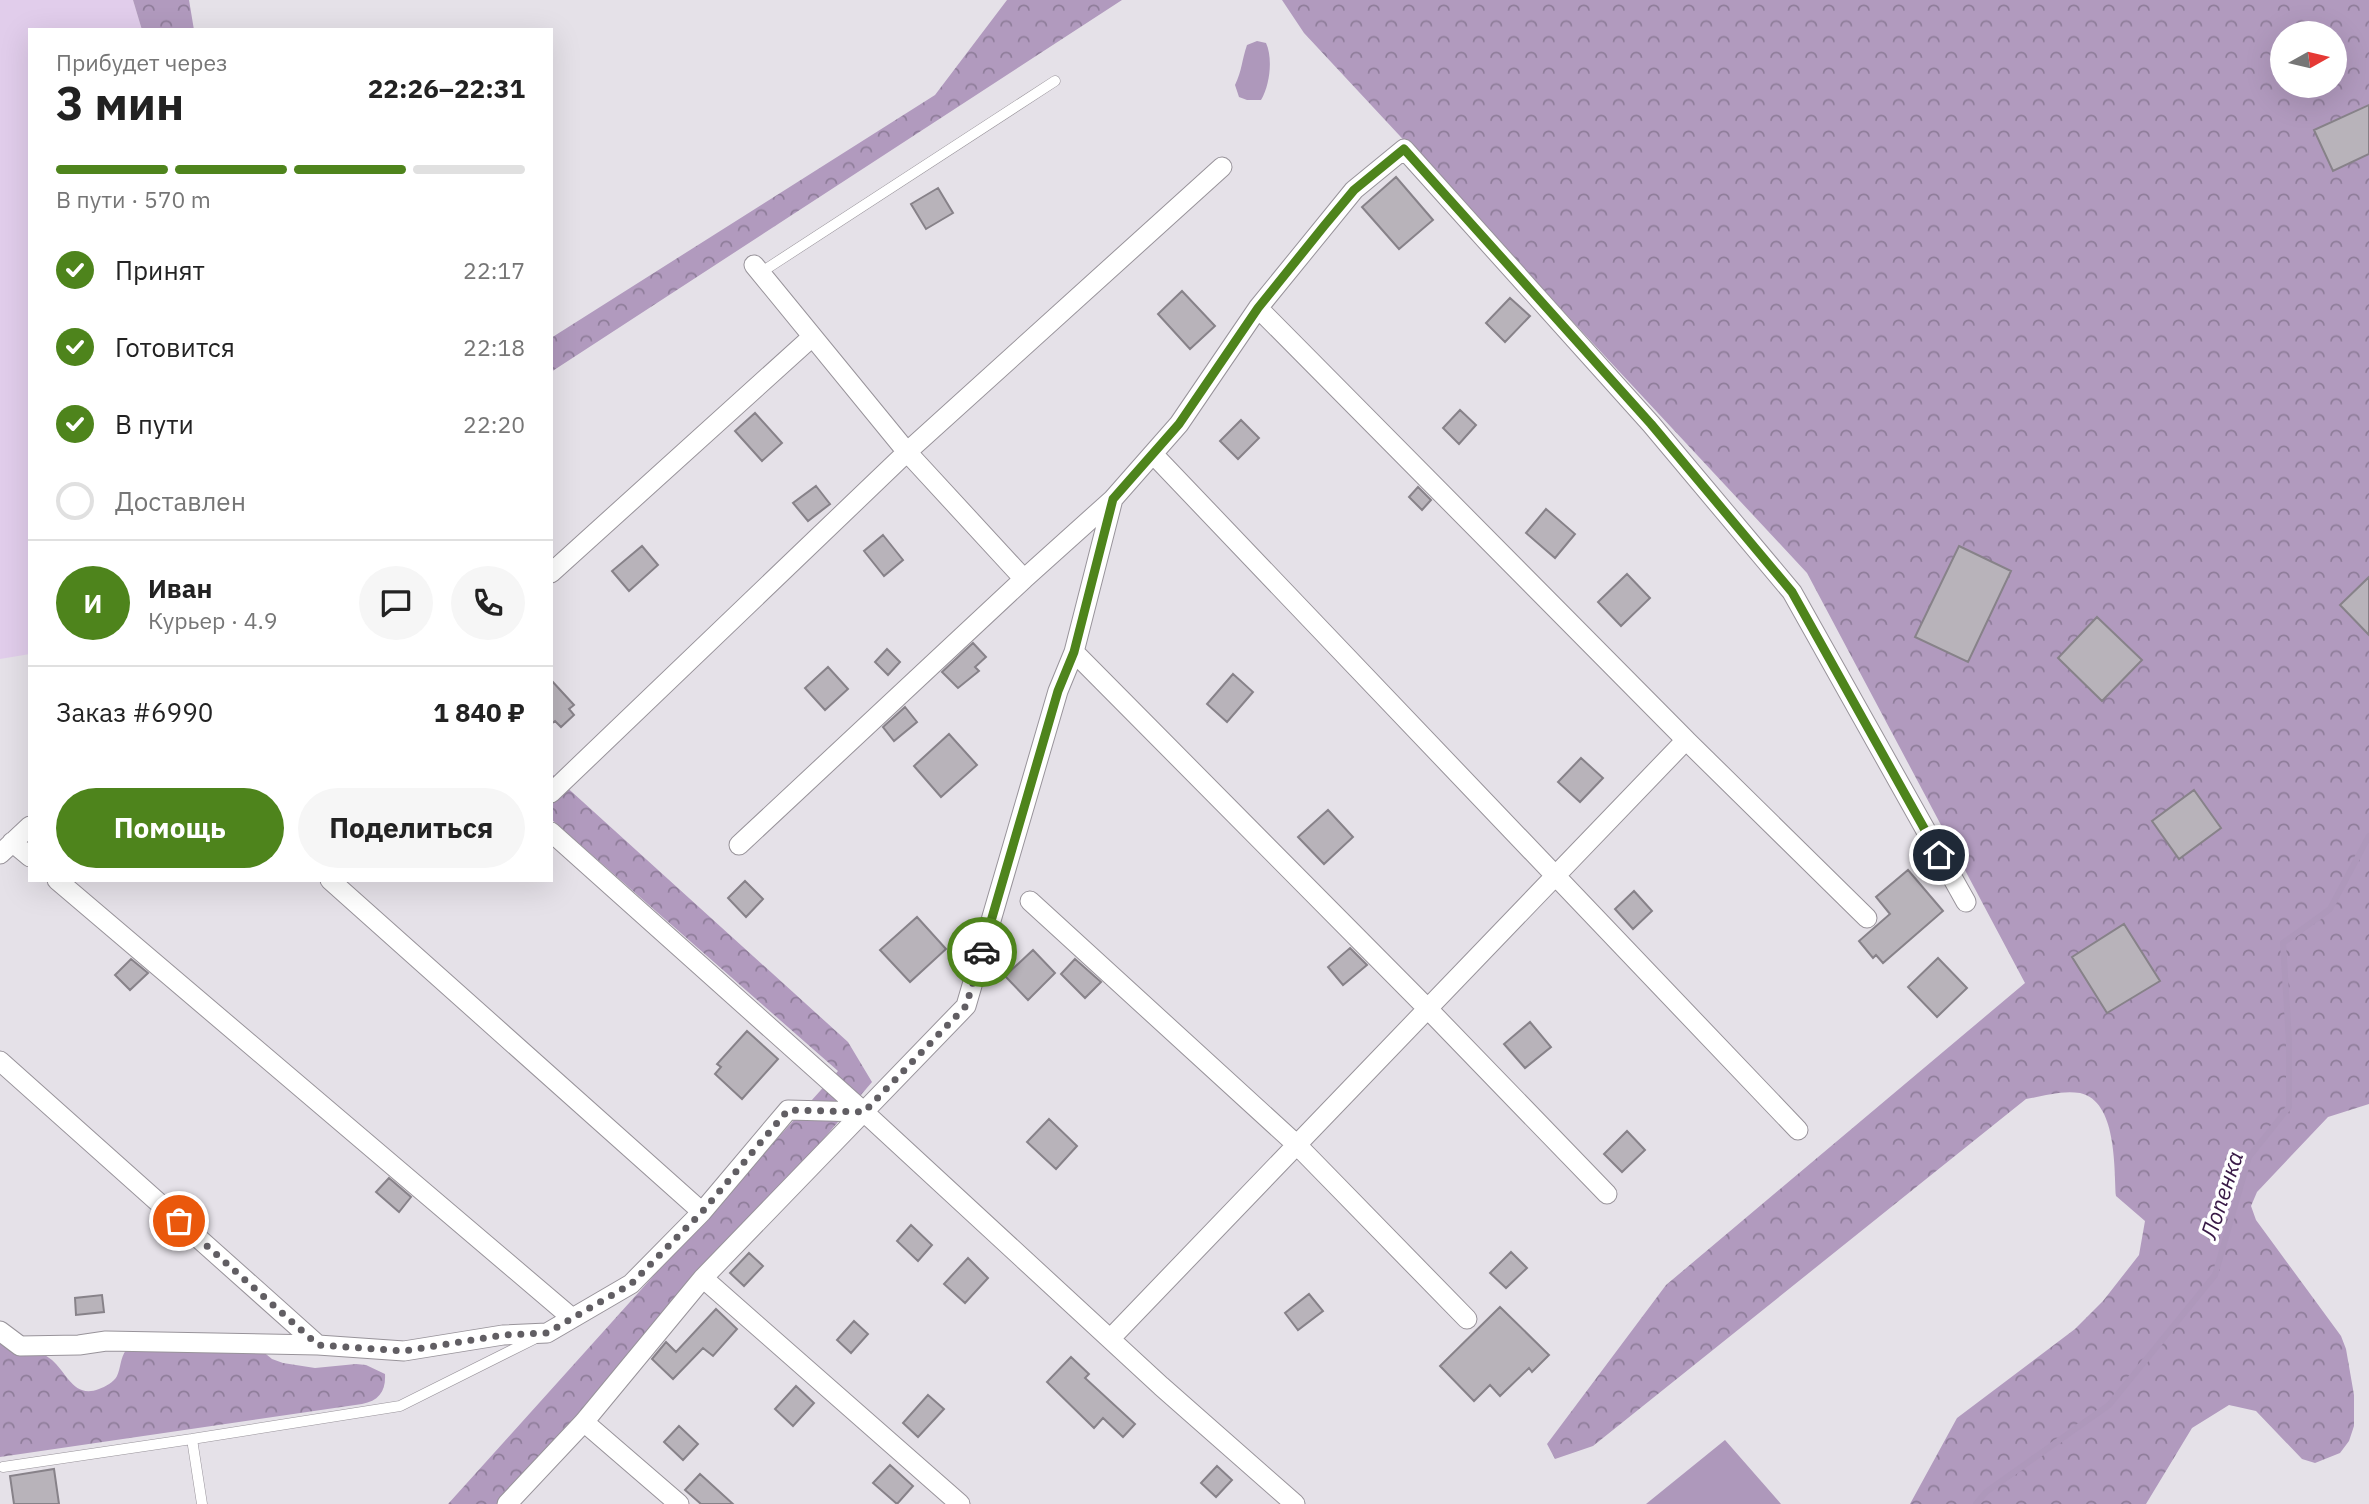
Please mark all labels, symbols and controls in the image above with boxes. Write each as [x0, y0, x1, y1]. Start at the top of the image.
north arrow [2270, 21, 2347, 98]
map controls [2270, 21, 2347, 98]
text: Прибудет через [56, 47, 228, 77]
text: 22:26–22:31 [368, 71, 525, 105]
text: 3 мин [56, 73, 184, 133]
text: В пути · 570 m [56, 184, 211, 214]
icon: check [56, 251, 94, 289]
text: Принят [115, 253, 205, 287]
text: 22:17 [463, 255, 525, 285]
icon: check [56, 328, 94, 366]
text: Готовится [115, 330, 235, 364]
text: 22:18 [463, 332, 525, 362]
icon: check [56, 405, 94, 443]
text: В пути [115, 407, 194, 441]
text: 22:20 [463, 409, 525, 439]
text: Доставлен [115, 484, 246, 518]
button: chat [359, 566, 433, 640]
button: phone [451, 566, 525, 640]
text: Иван [148, 571, 213, 605]
text: И [84, 586, 102, 620]
text: Курьер · 4.9 [148, 605, 278, 635]
text: Заказ #6990 [56, 695, 213, 729]
text: 1 840 ₽ [433, 695, 525, 729]
button: Помощь [56, 788, 284, 868]
button: Поделиться [298, 788, 525, 868]
pin [1909, 825, 1969, 885]
icon: home [1920, 836, 1958, 874]
courier [947, 917, 1017, 987]
icon: car [963, 933, 1001, 971]
water label: Лопенка [2192, 1147, 2249, 1243]
pin [149, 1191, 209, 1251]
icon: bag [160, 1202, 198, 1240]

